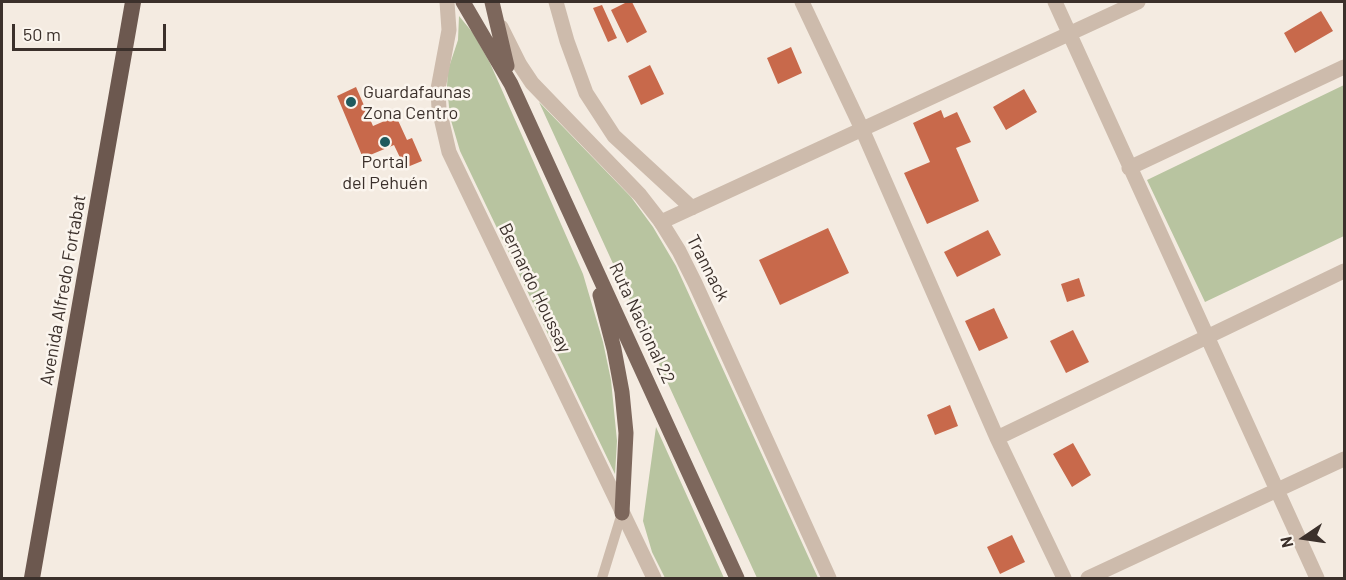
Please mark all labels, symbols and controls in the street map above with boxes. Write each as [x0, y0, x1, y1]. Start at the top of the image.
scale bar [15, 12, 170, 50]
text: 50 m [23, 23, 61, 45]
place label: Guardafaunas Zona Centro [363, 81, 471, 124]
marker: Guardafaunas Zona Centro [344, 95, 358, 109]
marker: Portal del Pehuén [378, 135, 392, 149]
place label: Portal del Pehuén [342, 151, 428, 194]
street label: Avenida Alfredo Fortabat [36, 193, 90, 387]
street label: Bernardo Houssay [494, 220, 576, 356]
street label: Trannack [682, 231, 734, 305]
street label: Ruta Nacional 22 [605, 259, 679, 387]
north arrow [1274, 508, 1334, 568]
text: N [1276, 535, 1296, 549]

